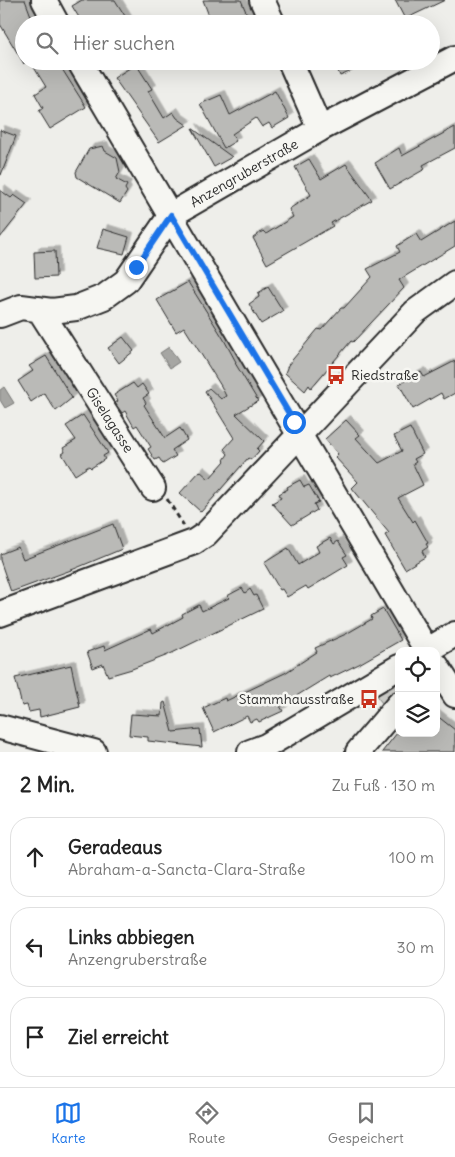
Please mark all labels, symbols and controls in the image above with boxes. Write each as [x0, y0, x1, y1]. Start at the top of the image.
search box [15, 15, 440, 70]
icon: search [33, 29, 61, 57]
text: Hier suchen [73, 31, 175, 55]
street label: Anzengruberstraße [187, 135, 301, 211]
route end [125, 256, 148, 279]
bus stop icon: Riedstraße [325, 364, 347, 386]
place label: Riedstraße [351, 366, 419, 384]
street label: Giselagasse [82, 384, 138, 456]
route start [283, 411, 306, 434]
map controls [395, 647, 440, 737]
button: locate [395, 647, 440, 692]
bus stop icon: Stammhausstraße [358, 688, 380, 710]
place label: Stammhausstraße [239, 690, 354, 708]
button: layers [395, 692, 440, 737]
text: 2 Min. [20, 771, 75, 798]
text: Zu Fuß · 130 m [332, 775, 435, 795]
text: Geradeaus [68, 835, 162, 859]
icon: ahead [21, 843, 49, 871]
text: 100 m [389, 847, 434, 867]
text: Abraham-a-Sancta-Clara-Straße [68, 859, 305, 879]
text: Links abbiegen [68, 925, 195, 949]
icon: left [21, 933, 49, 961]
text: 30 m [397, 937, 434, 957]
text: Anzengruberstraße [68, 949, 207, 969]
icon: arrive [21, 1023, 49, 1051]
text: Ziel erreicht [68, 1025, 169, 1049]
tab: Karte [51, 1099, 86, 1147]
tab: Route [188, 1099, 225, 1147]
tab: Gespeichert [328, 1099, 404, 1147]

